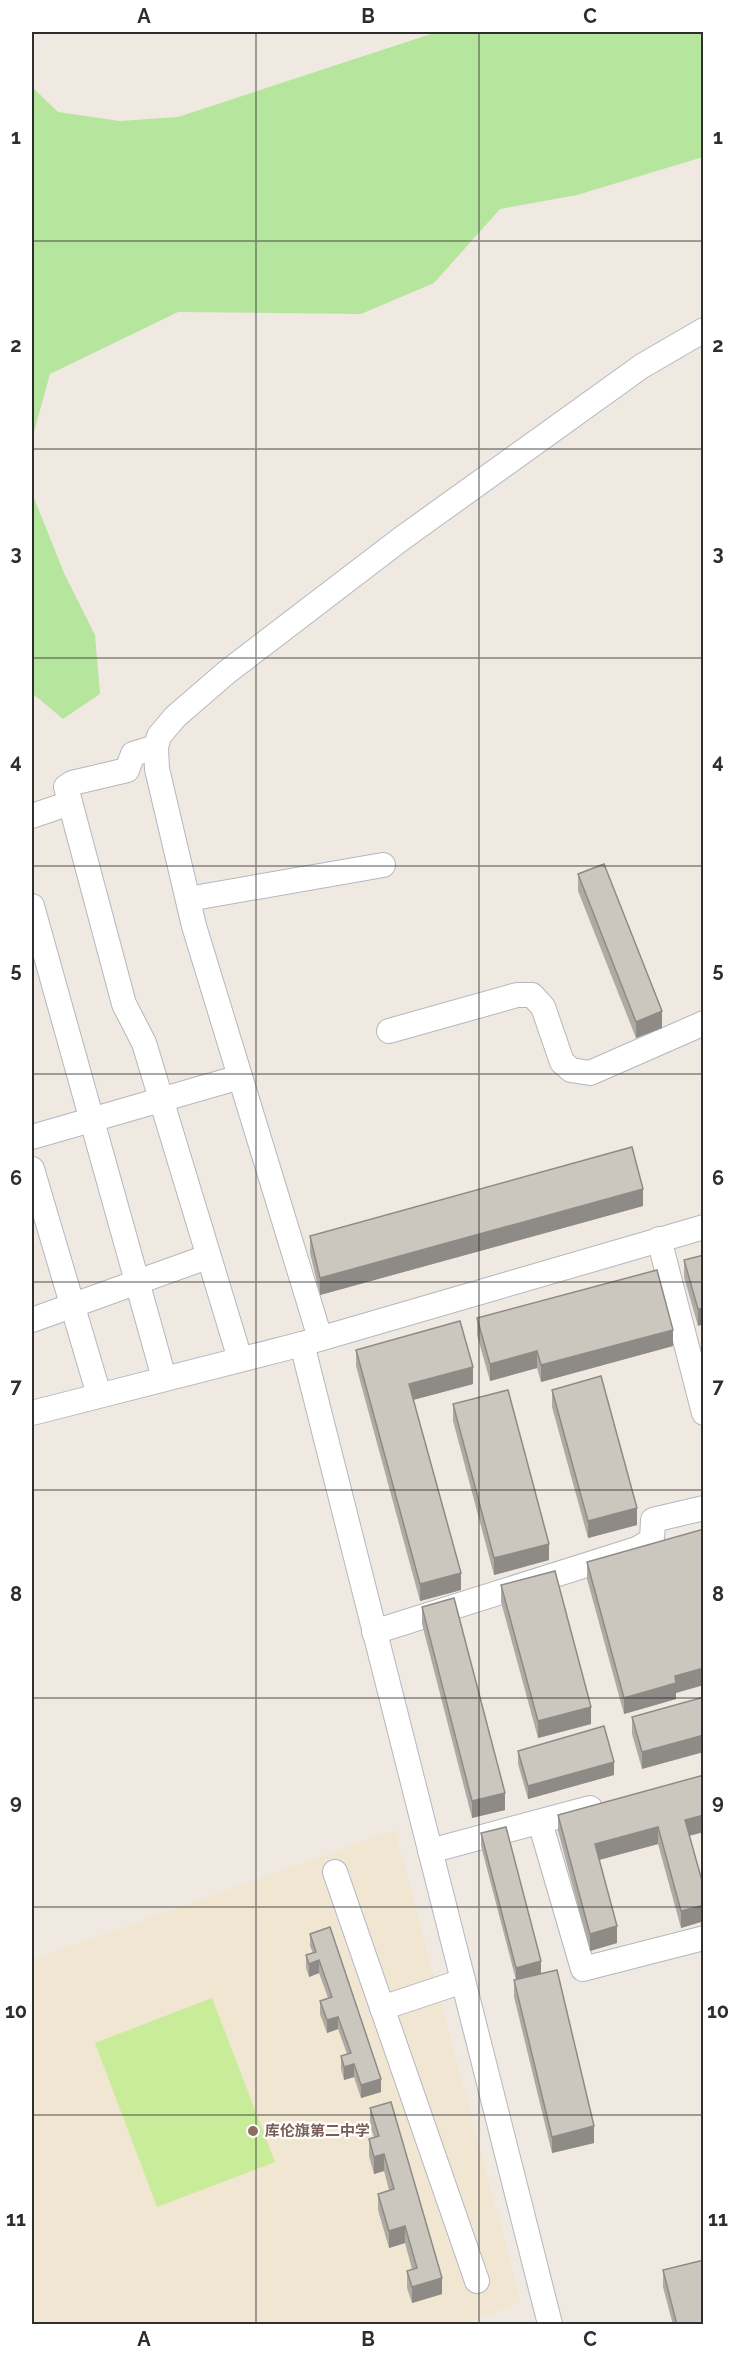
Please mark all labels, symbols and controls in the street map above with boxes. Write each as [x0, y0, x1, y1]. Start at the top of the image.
text: A [137, 4, 151, 28]
text: B [361, 4, 375, 28]
text: C [583, 4, 597, 28]
text: 1 [11, 125, 21, 149]
text: 1 [713, 125, 723, 149]
text: 2 [10, 333, 22, 357]
text: 2 [712, 333, 724, 357]
text: 3 [10, 541, 22, 565]
text: 3 [712, 541, 724, 565]
text: 4 [10, 749, 22, 773]
text: 4 [712, 749, 724, 773]
text: 5 [10, 958, 22, 982]
text: 5 [712, 958, 724, 982]
text: 6 [10, 1166, 22, 1190]
text: 6 [712, 1166, 724, 1190]
text: 7 [10, 1374, 22, 1398]
text: 7 [712, 1374, 724, 1398]
text: 8 [10, 1582, 22, 1606]
text: 8 [712, 1582, 724, 1606]
text: 9 [10, 1790, 22, 1814]
text: 9 [712, 1790, 724, 1814]
text: 10 [5, 1999, 27, 2023]
text: 10 [707, 1999, 729, 2023]
place label: 库伦旗第二中学 [265, 2122, 370, 2140]
marker: 库伦旗第二中学 [246, 2124, 260, 2138]
text: 11 [6, 2207, 26, 2231]
text: 11 [708, 2207, 728, 2231]
text: A [137, 2327, 151, 2351]
text: B [361, 2327, 375, 2351]
text: C [583, 2327, 597, 2351]

